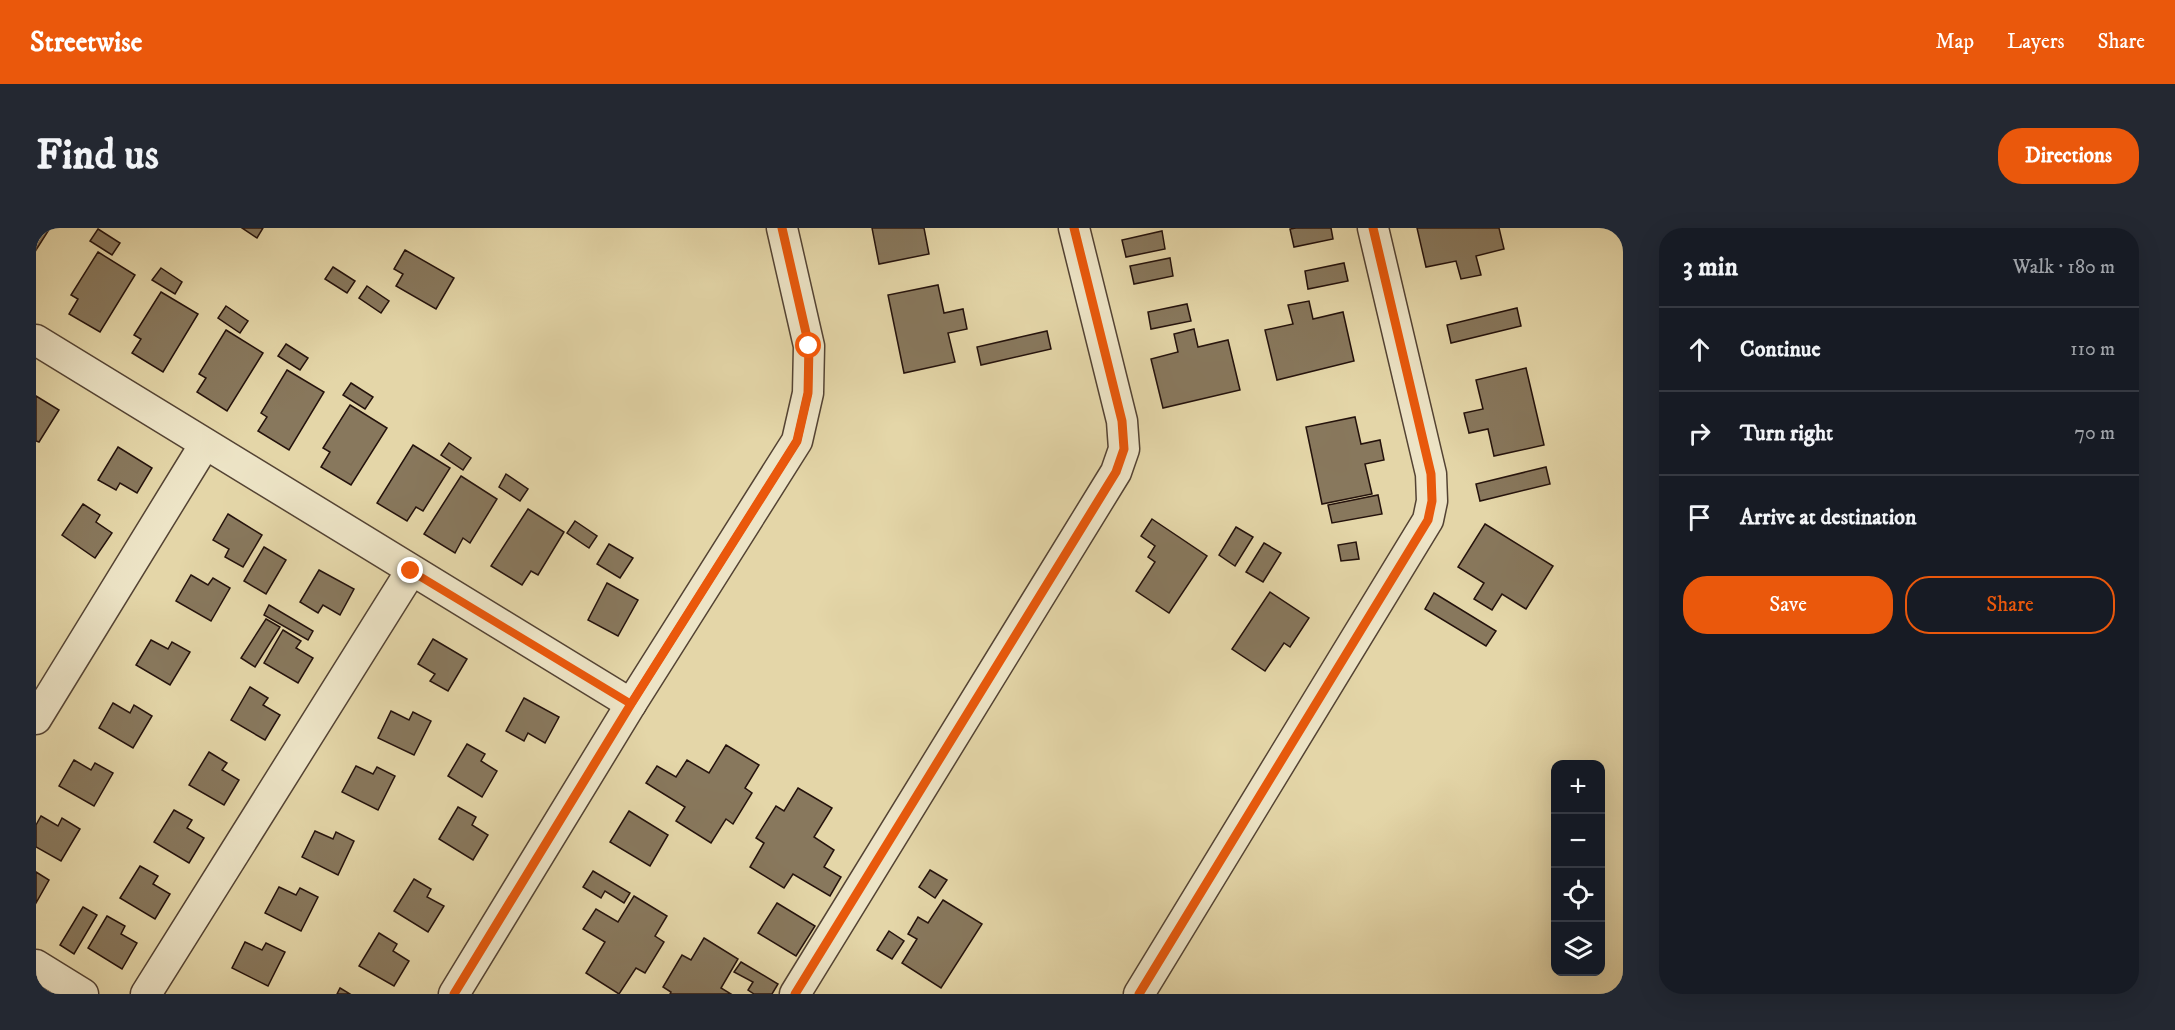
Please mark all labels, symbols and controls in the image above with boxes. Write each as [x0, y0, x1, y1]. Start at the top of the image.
text: Streetwise [30, 25, 142, 60]
text: Map [1935, 29, 1974, 55]
text: Layers [2007, 29, 2065, 55]
text: Share [2098, 29, 2145, 55]
button: Directions [1998, 128, 2139, 184]
text: Find us [36, 130, 159, 182]
text: 3 min [1683, 251, 1738, 284]
text: Walk · 180 m [2013, 255, 2115, 280]
route start [795, 332, 821, 358]
icon: ahead [1683, 333, 1716, 366]
text: Continue [1740, 336, 1821, 363]
text: 110 m [2070, 337, 2115, 362]
icon: right [1683, 417, 1716, 450]
text: Turn right [1740, 420, 1833, 447]
text: 70 m [2074, 421, 2115, 446]
icon: arrive [1683, 501, 1716, 534]
text: Arrive at destination [1740, 504, 1917, 531]
route end [397, 557, 423, 583]
button: Save [1683, 576, 1893, 634]
button: Share [1905, 576, 2115, 634]
map controls [1551, 760, 1605, 976]
button: + [1551, 760, 1605, 814]
button: − [1551, 814, 1605, 868]
button: locate [1551, 868, 1605, 922]
button: layers [1551, 922, 1605, 976]

